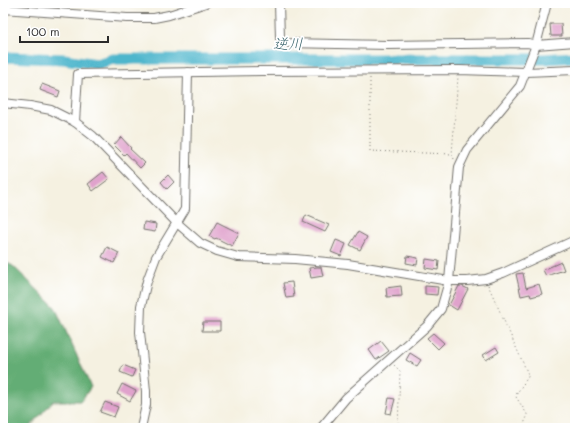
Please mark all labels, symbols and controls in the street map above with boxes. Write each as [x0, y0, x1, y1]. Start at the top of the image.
scale bar [20, 18, 108, 44]
text: 100 m [26, 23, 60, 39]
water label: 逆川 [273, 33, 303, 53]

